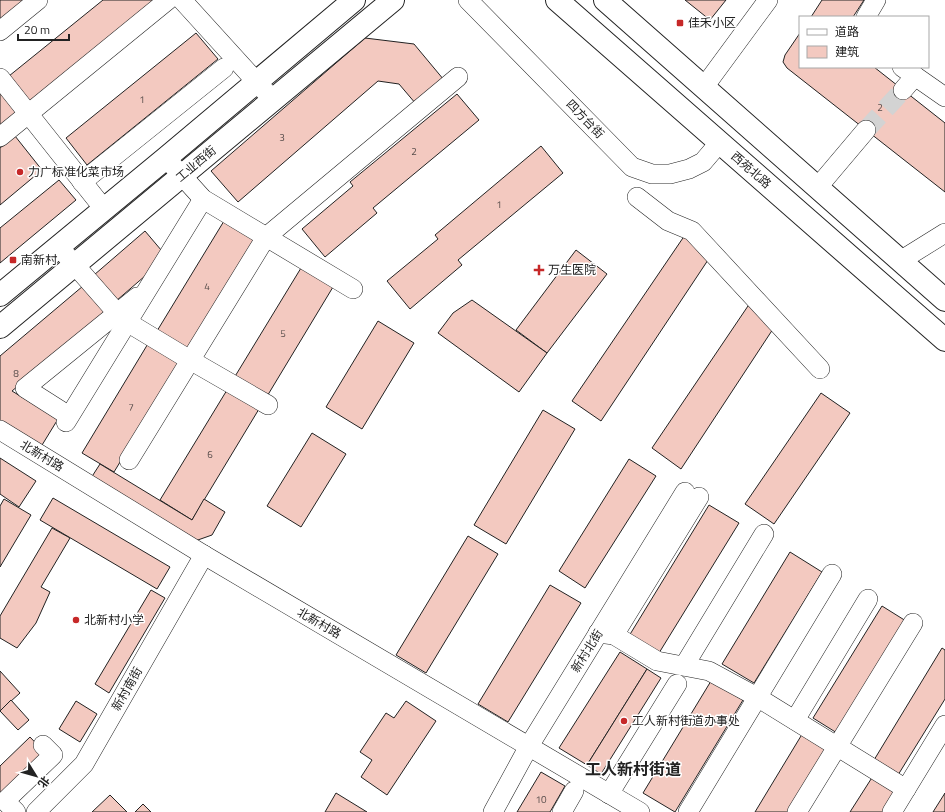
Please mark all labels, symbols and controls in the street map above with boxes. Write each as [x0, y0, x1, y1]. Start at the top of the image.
place label: 佳禾小区 [688, 13, 736, 32]
scale bar [18, 16, 69, 42]
legend [799, 16, 929, 68]
marker: 佳禾小区 [675, 18, 685, 28]
text: 20 m [24, 20, 50, 39]
text: 道路 [835, 22, 859, 41]
text: 建筑 [835, 42, 859, 61]
house number: 1 [139, 92, 145, 107]
street label: 四方台街 [562, 95, 609, 143]
house number: 2 [877, 100, 883, 115]
house number: 3 [279, 130, 285, 145]
street label: 工业西街 [171, 141, 220, 186]
house number: 2 [411, 144, 417, 159]
street label: 西苑北路 [727, 147, 776, 193]
place label: 力广标准化菜市场 [28, 162, 124, 181]
marker: 力广标准化菜市场 [15, 167, 25, 177]
house number: 1 [496, 197, 502, 212]
place label: 南新村 [21, 250, 58, 269]
marker: 南新村 [8, 255, 18, 265]
place label: 万生医院 [548, 260, 596, 279]
marker: 万生医院 [533, 264, 545, 276]
house number: 4 [204, 279, 210, 294]
house number: 5 [280, 326, 286, 341]
house number: 8 [13, 366, 19, 381]
house number: 7 [128, 400, 134, 415]
street label: 北新村路 [17, 435, 68, 476]
house number: 6 [207, 447, 213, 462]
street label: 北新村路 [294, 602, 345, 643]
place label: 北新村小学 [84, 610, 144, 629]
marker: 北新村小学 [71, 615, 81, 625]
street label: 新村北街 [566, 625, 607, 676]
street label: 新村南街 [106, 663, 147, 714]
place label: 工人新村街道办事处 [632, 711, 740, 730]
marker: 工人新村街道办事处 [619, 716, 629, 726]
north arrow [16, 756, 56, 796]
district label: 工人新村街道 [585, 757, 681, 781]
text: 北 [34, 773, 54, 791]
house number: 10 [535, 792, 547, 807]

